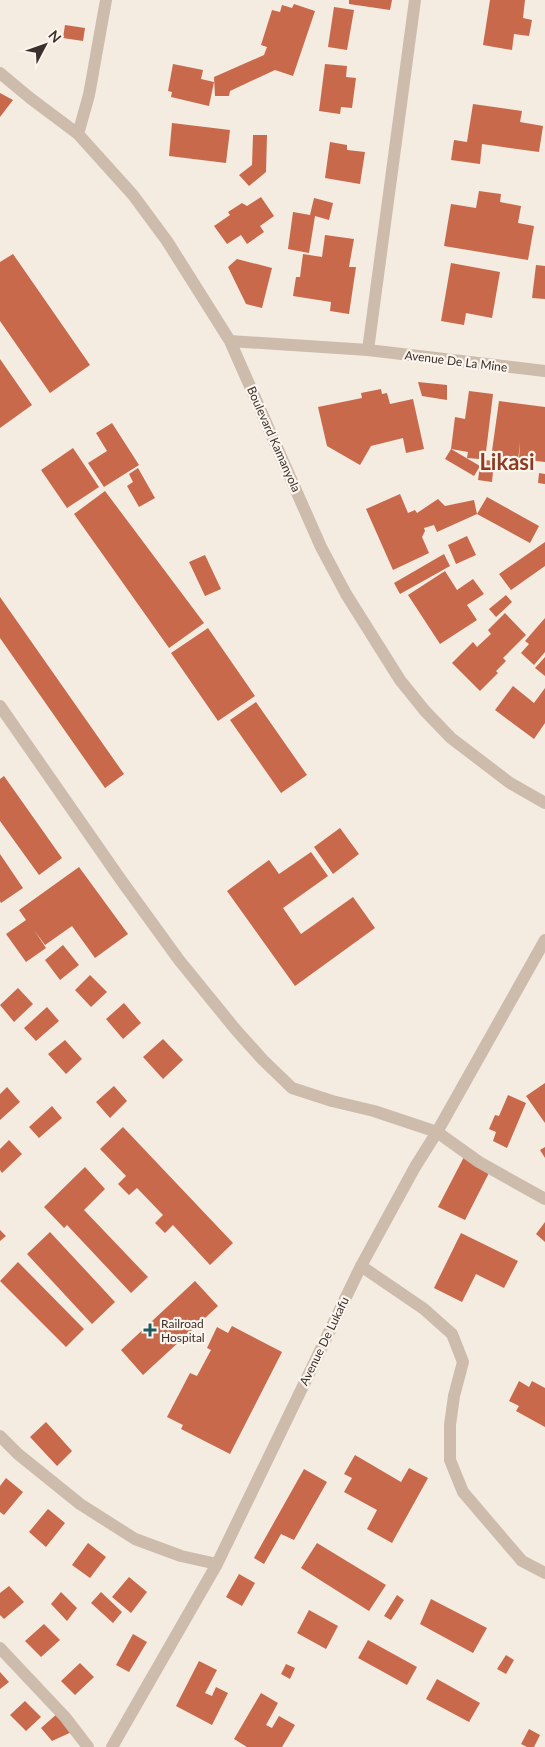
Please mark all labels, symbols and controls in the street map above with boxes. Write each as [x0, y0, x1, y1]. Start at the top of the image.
north arrow [20, 20, 70, 70]
text: N [45, 26, 65, 46]
street label: Avenue De La Mine [404, 347, 508, 375]
street label: Boulevard Kamanyola [244, 384, 304, 494]
district label: Likasi [479, 448, 535, 475]
street label: Avenue De Lukafu [296, 1294, 352, 1388]
place label: Railroad Hospital [161, 1316, 205, 1345]
marker: Railroad Hospital [143, 1323, 157, 1337]

